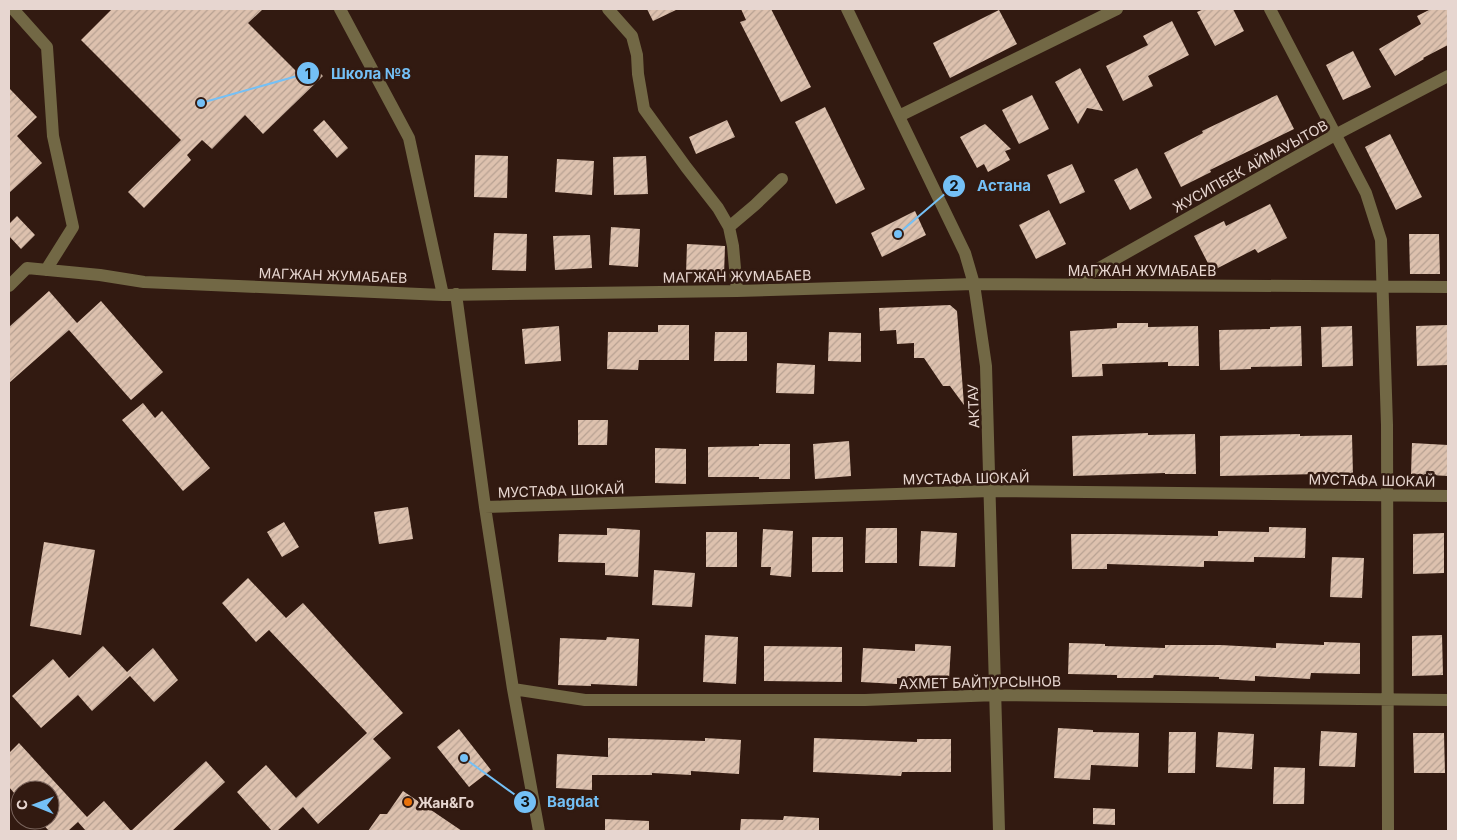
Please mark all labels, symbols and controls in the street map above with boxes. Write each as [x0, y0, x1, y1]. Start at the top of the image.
callout: Школа №8 [296, 58, 421, 88]
text: 1 [305, 64, 311, 83]
text: Школа №8 [331, 64, 411, 83]
street label: ЖУСИПБЕК АЙМАУЫТОВ [1169, 115, 1331, 216]
callout: Астана [942, 171, 1041, 201]
text: 2 [949, 176, 959, 195]
text: Астана [977, 176, 1031, 195]
street label: МАГЖАН ЖУМАБАЕВ [1068, 262, 1216, 279]
street label: МАГЖАН ЖУМАБАЕВ [258, 264, 408, 286]
street label: МАГЖАН ЖУМАБАЕВ [663, 266, 811, 286]
street label: АКТАУ [964, 383, 982, 428]
street label: МУСТАФА ШОКАЙ [903, 467, 1029, 488]
street label: МУСТАФА ШОКАЙ [1309, 469, 1435, 490]
street label: МУСТАФА ШОКАЙ [497, 478, 625, 501]
street label: АХМЕТ БАЙТУРСЫНОВ [899, 671, 1061, 692]
north arrow [10, 780, 60, 830]
callout: Bagdat [513, 787, 609, 817]
text: 3 [520, 792, 530, 811]
text: Bagdat [547, 792, 599, 811]
place label: Жан&Го [418, 794, 474, 811]
marker: Жан&Го [402, 796, 414, 808]
text: С [13, 799, 30, 810]

